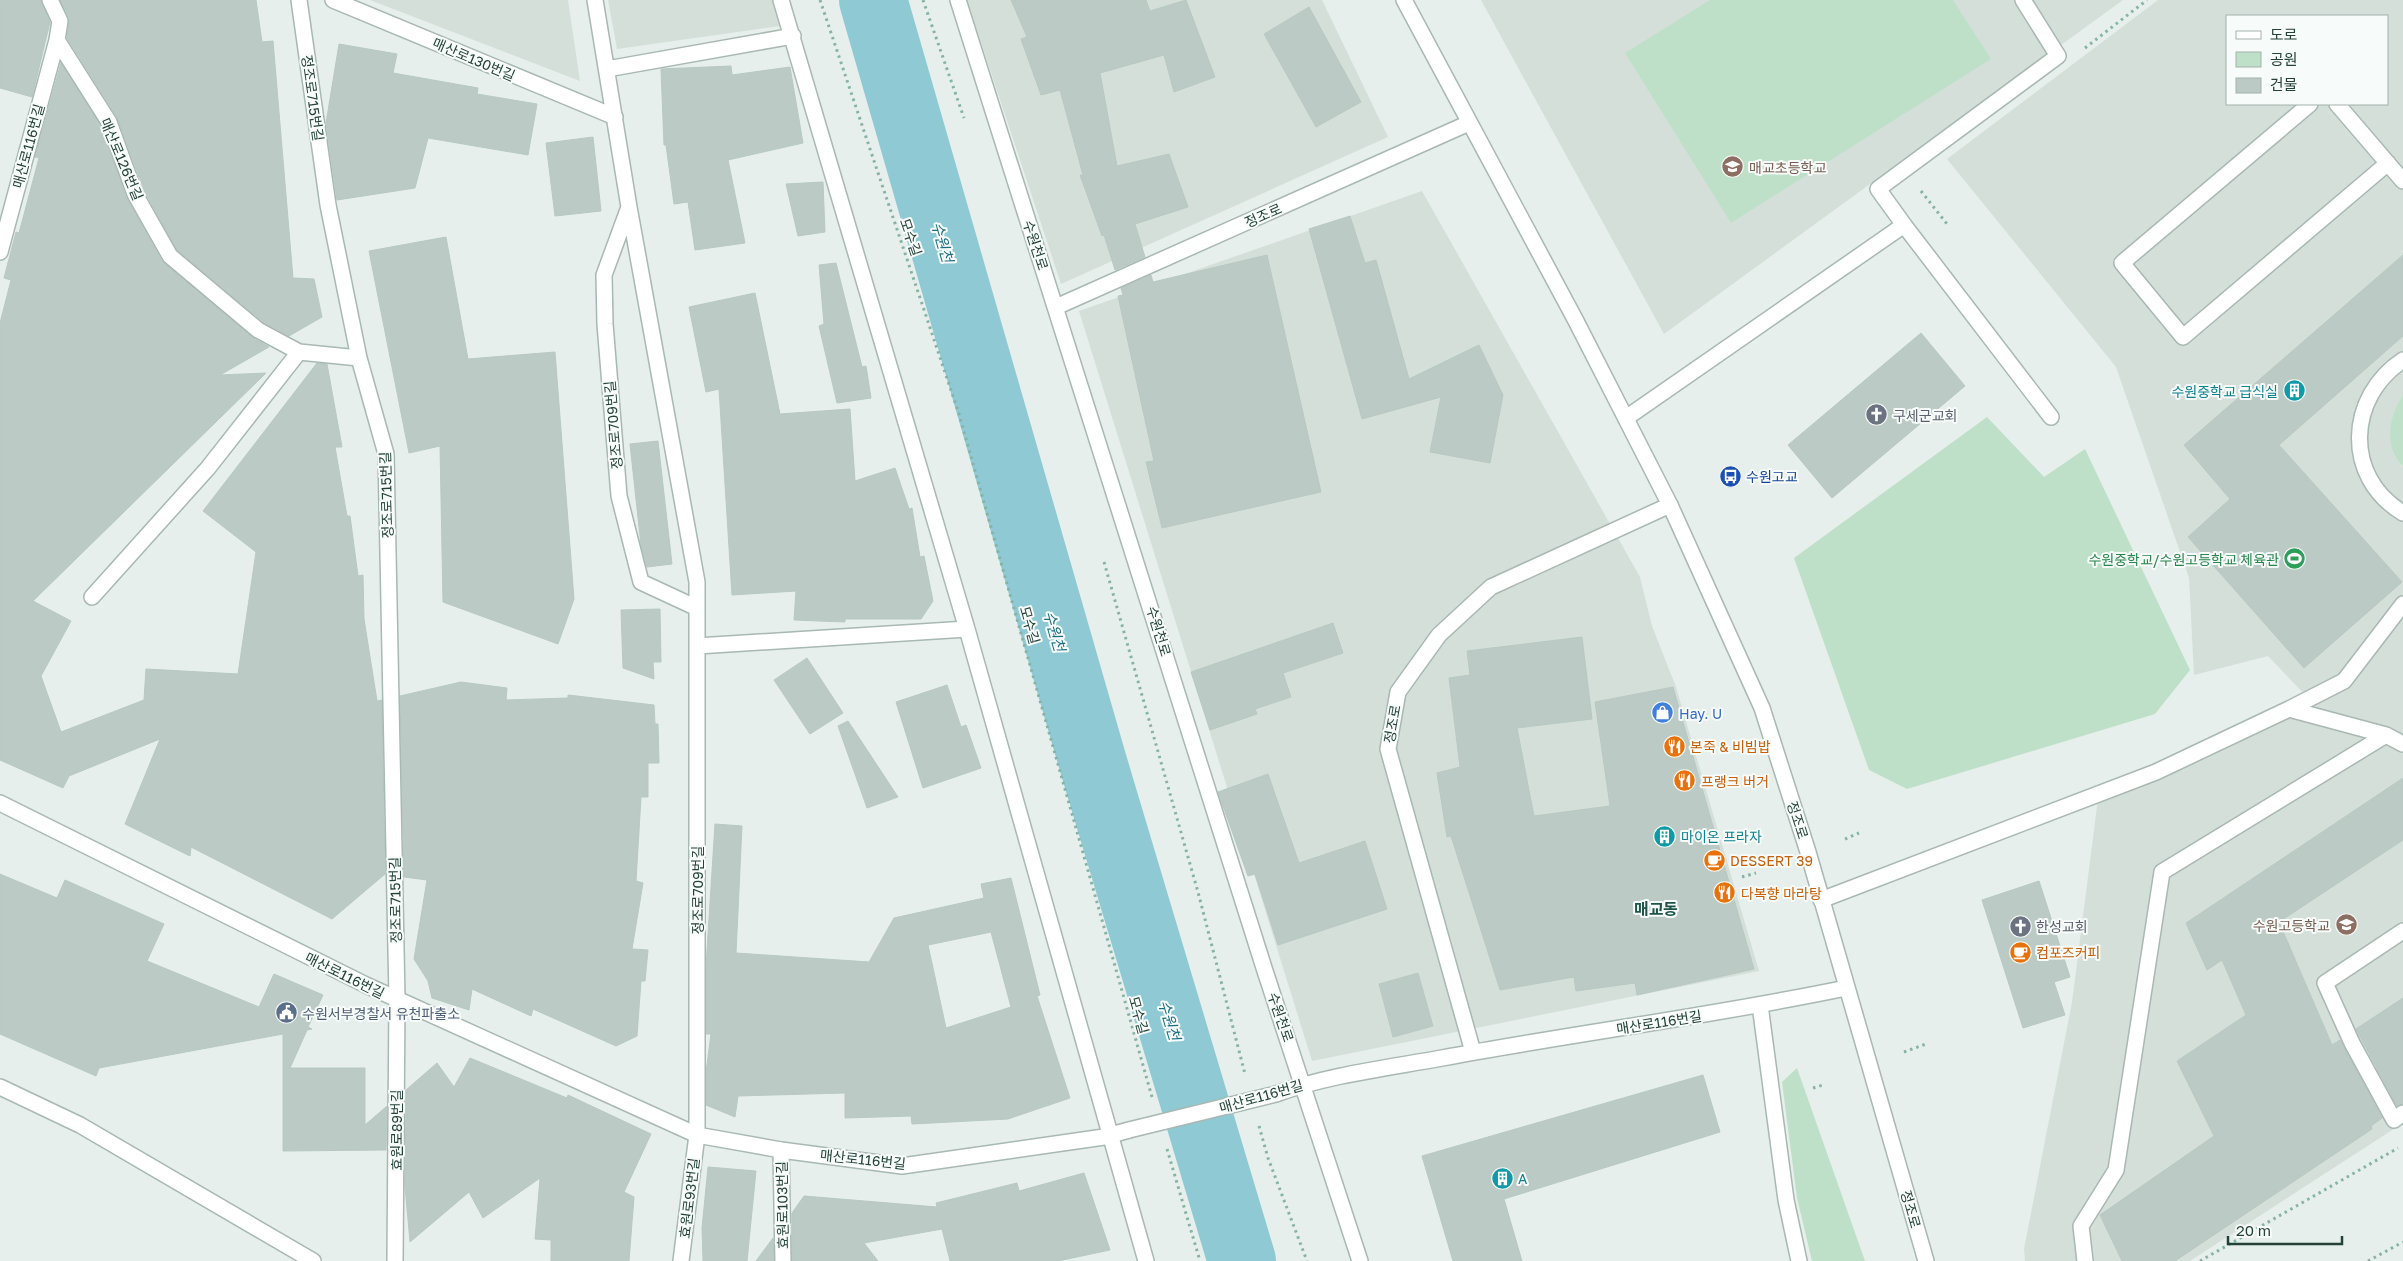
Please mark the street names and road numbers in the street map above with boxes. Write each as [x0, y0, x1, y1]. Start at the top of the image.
street label: 매산로130번길 [430, 34, 518, 84]
street label: 정조로715번길 [299, 54, 327, 142]
street label: 매산로116번길 [9, 102, 47, 190]
street label: 매산로126번길 [97, 115, 147, 203]
street label: 정조로 [1242, 199, 1284, 231]
street label: 모수길 [897, 216, 925, 258]
street label: 수원천로 [1020, 218, 1052, 272]
street label: 정조로709번길 [601, 380, 625, 470]
street label: 정조로715번길 [376, 451, 396, 539]
street label: 모수길 [1017, 604, 1043, 646]
street label: 수원천로 [1143, 604, 1175, 658]
street label: 정조로 [1380, 703, 1404, 745]
street label: 정조로 [1784, 799, 1812, 841]
street label: 정조로709번길 [689, 846, 706, 934]
street label: 정조로715번길 [386, 856, 404, 944]
street label: 매산로116번길 [302, 948, 388, 1002]
street label: 수원천로 [1265, 990, 1297, 1044]
street label: 모수길 [1126, 994, 1152, 1036]
street label: 매산로116번길 [1615, 1007, 1703, 1037]
street label: 매산로116번길 [1217, 1076, 1305, 1116]
street label: 효원로89번길 [388, 1089, 405, 1171]
street label: 매산로116번길 [819, 1146, 907, 1172]
street label: 효원로93번길 [676, 1157, 702, 1239]
street label: 효원로103번길 [773, 1161, 791, 1249]
street label: 정조로 [1898, 1188, 1925, 1230]

